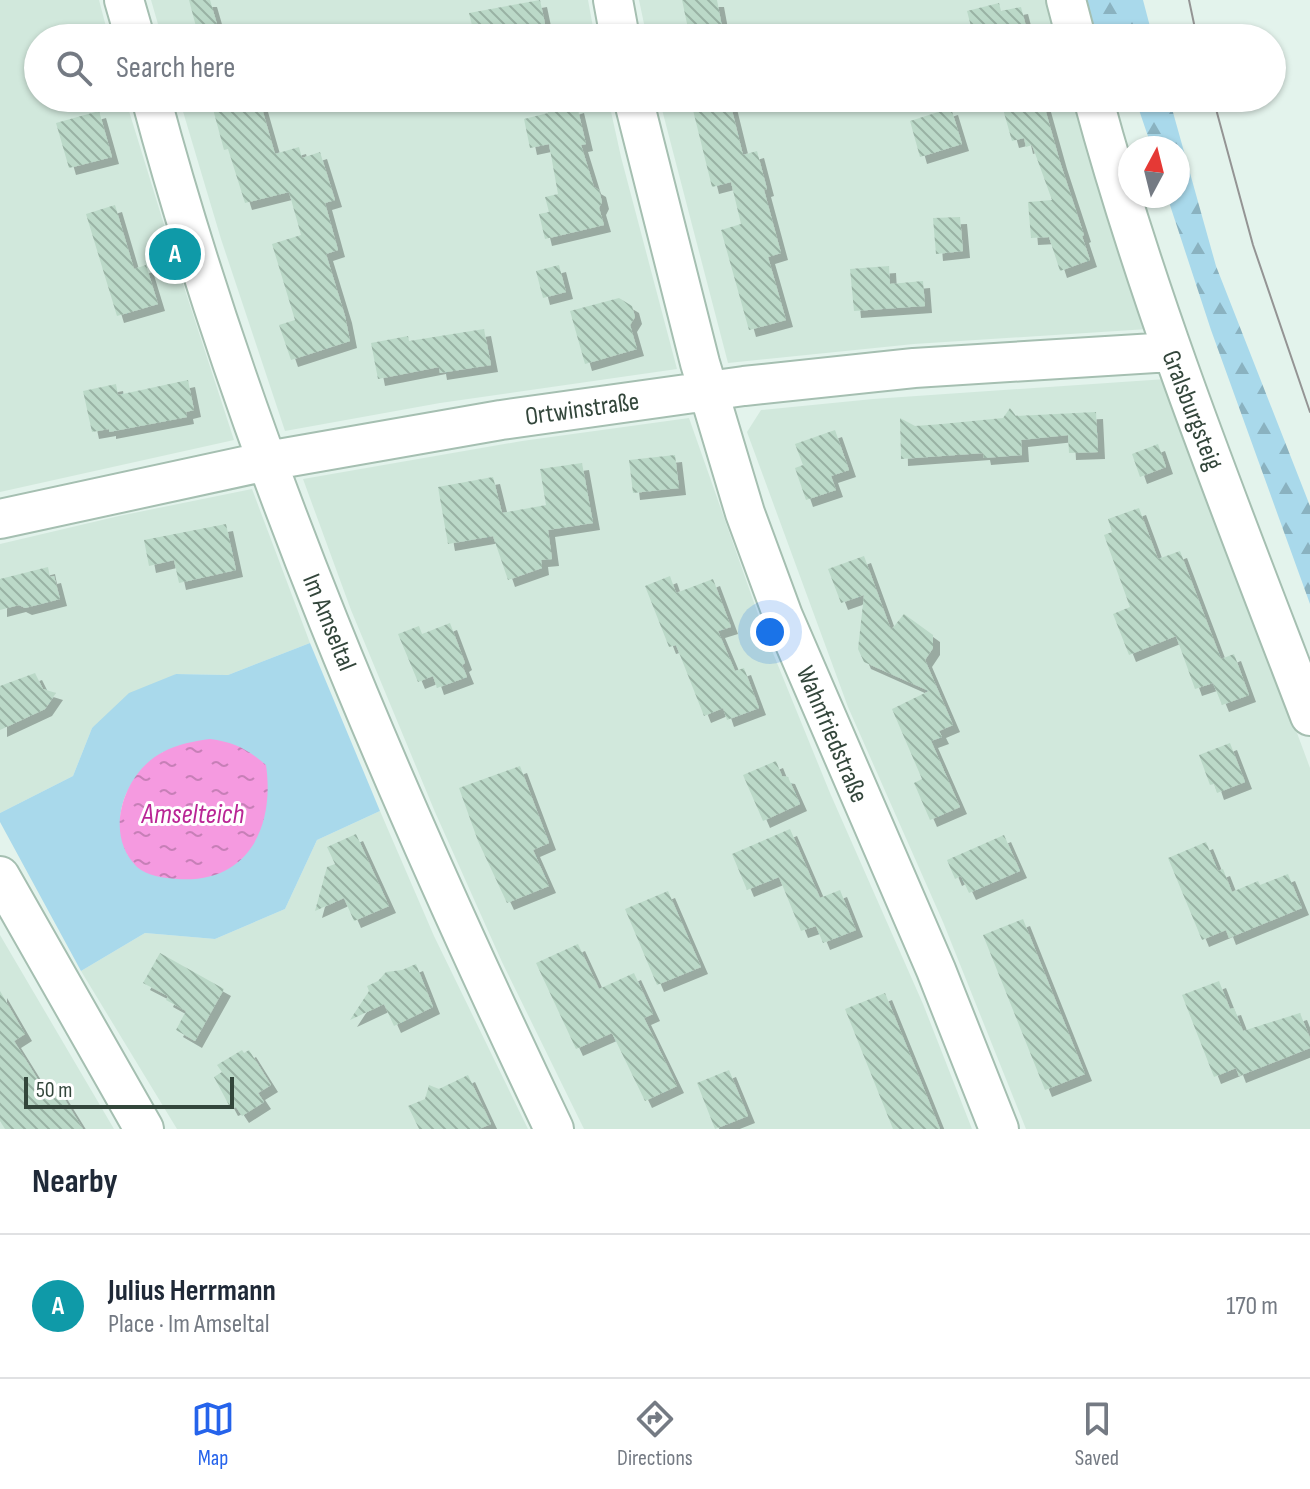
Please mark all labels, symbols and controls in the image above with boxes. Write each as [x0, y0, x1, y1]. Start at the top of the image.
search box [24, 24, 1286, 112]
icon: search [52, 46, 96, 90]
text: Search here [116, 50, 235, 86]
north arrow [1118, 136, 1190, 208]
pin: A [149, 224, 201, 284]
street label: Gralsburgsteig [1155, 346, 1229, 475]
street label: Ortwinstraße [523, 386, 641, 433]
street label: Im Amseltal [295, 570, 362, 676]
your location [750, 612, 790, 652]
street label: Wahnfriedstraße [789, 662, 874, 808]
water label: Amselteich [141, 798, 245, 831]
scale bar [24, 1073, 234, 1109]
text: 50 m [36, 1077, 72, 1104]
text: Nearby [32, 1161, 118, 1202]
text: Julius Herrmann [108, 1273, 276, 1309]
text: A [52, 1291, 64, 1322]
text: 170 m [1226, 1291, 1278, 1322]
text: Place · Im Amseltal [108, 1309, 270, 1340]
tab: Map [191, 1397, 235, 1472]
tab: Directions [617, 1397, 693, 1472]
tab: Saved [1075, 1397, 1119, 1472]

